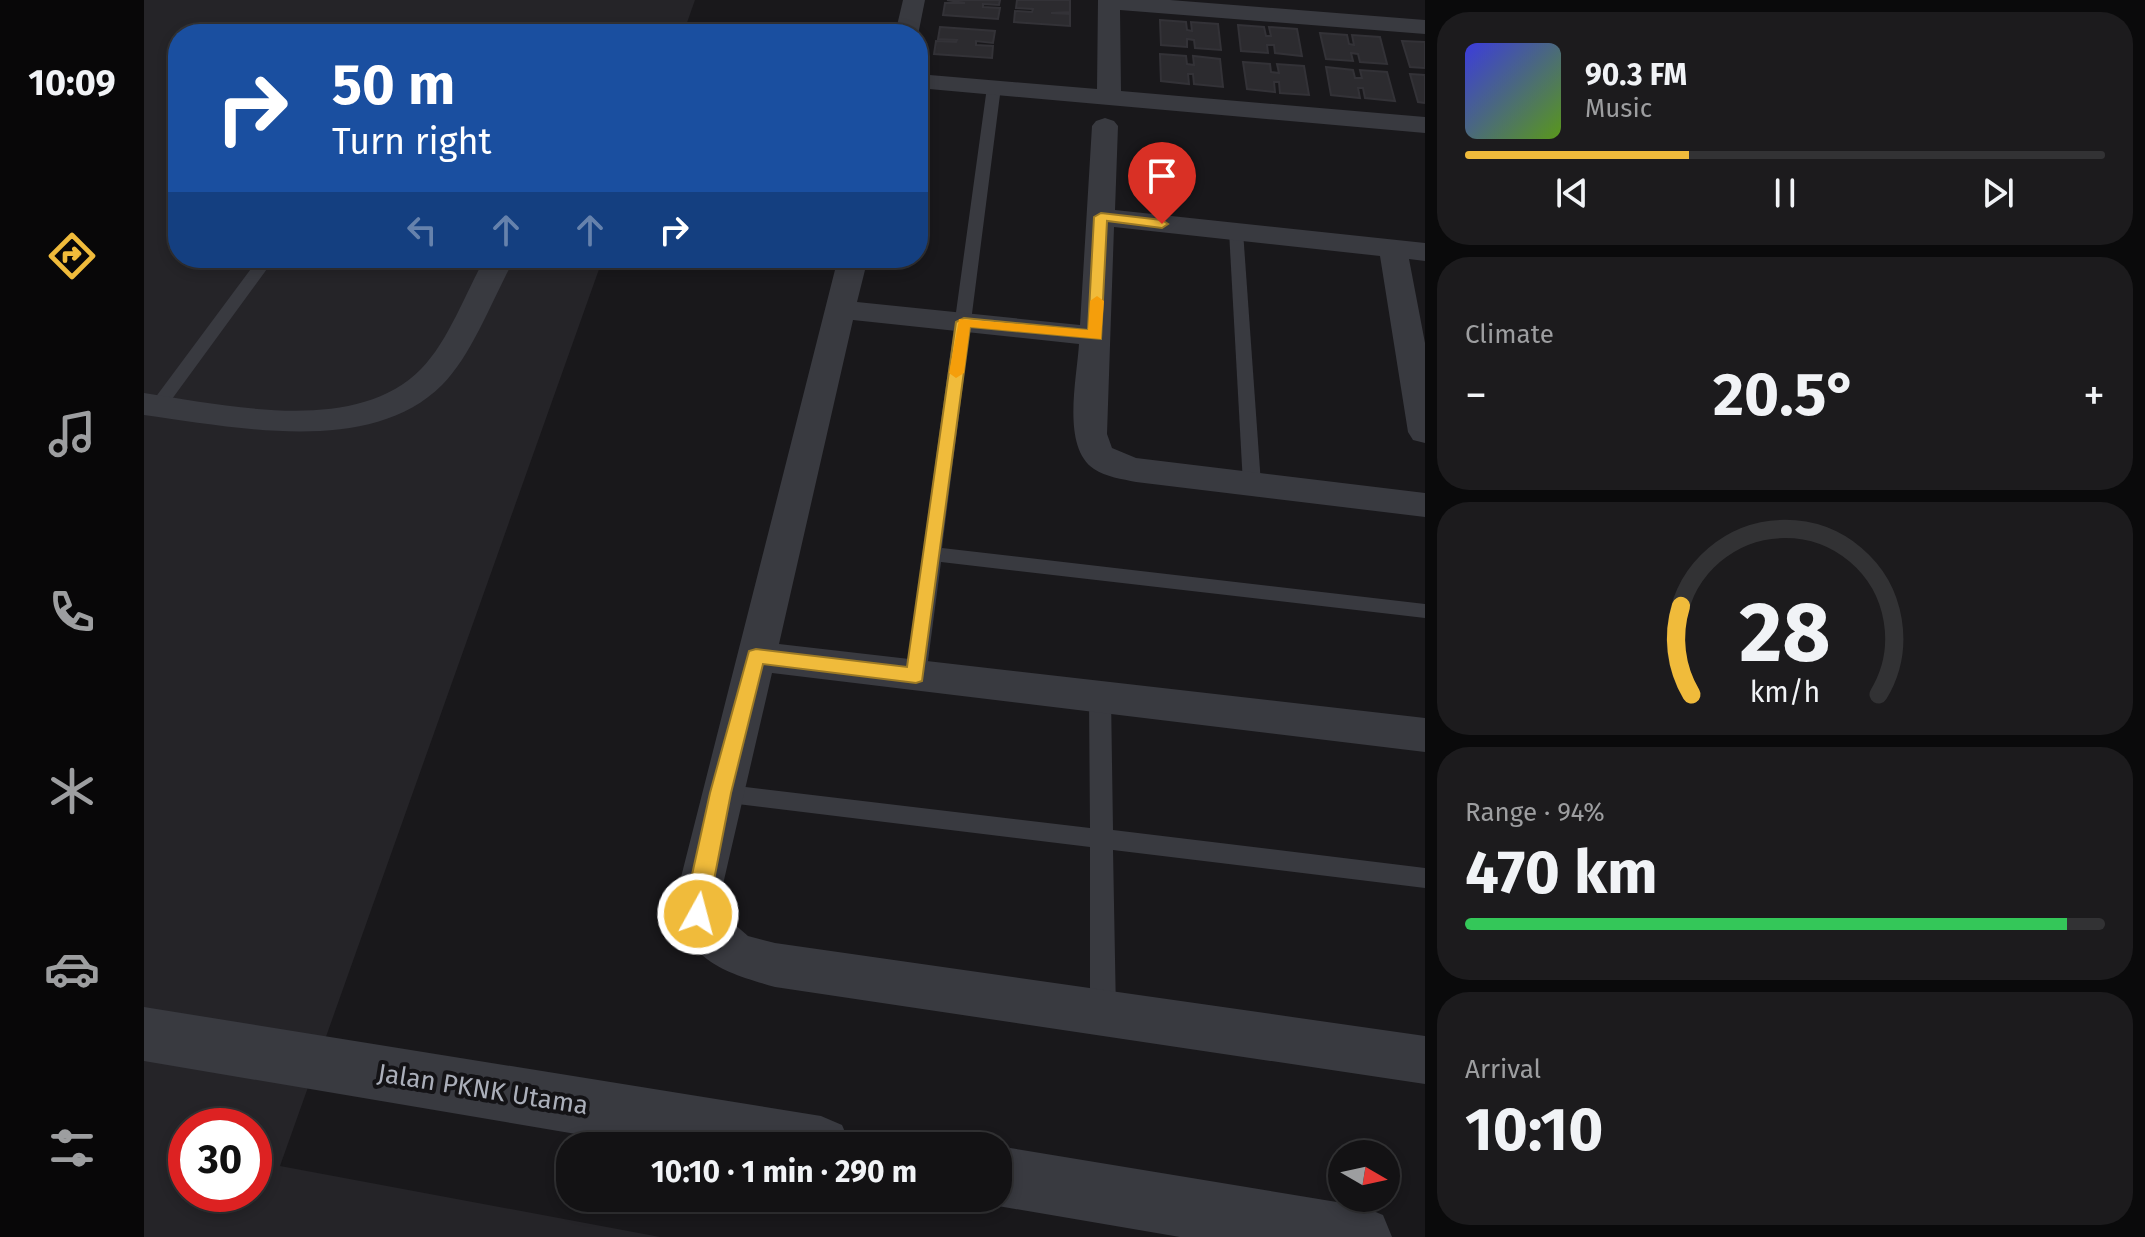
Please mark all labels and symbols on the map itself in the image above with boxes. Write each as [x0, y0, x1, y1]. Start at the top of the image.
pin [1128, 142, 1196, 224]
position arrow [656, 872, 740, 956]
street label: Jalan PKNK Utama [375, 1058, 591, 1121]
speed limit sign: 30 [168, 1108, 272, 1212]
north arrow [1328, 1140, 1400, 1212]

